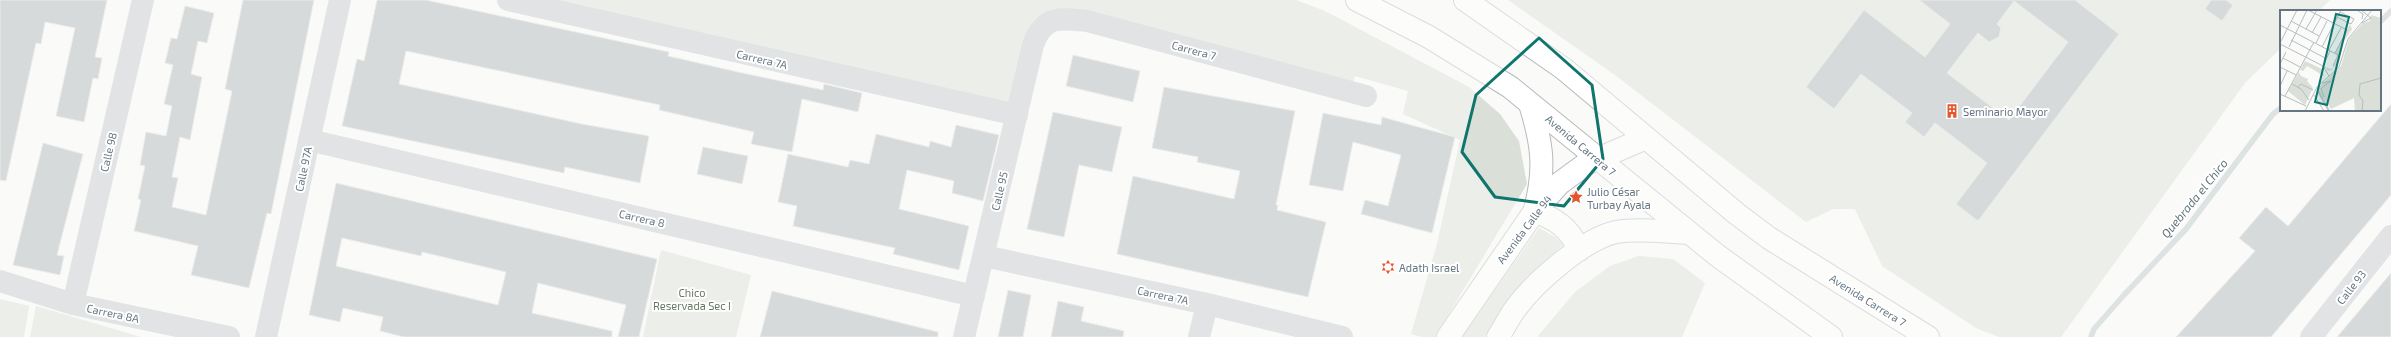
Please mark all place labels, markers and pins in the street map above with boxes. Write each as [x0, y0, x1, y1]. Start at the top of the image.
building icon: Seminario Mayor [1944, 103, 1960, 119]
place label: Seminario Mayor [1963, 105, 2048, 118]
place label: Julio César Turbay Ayala [1587, 185, 1651, 211]
place icon: Julio César Turbay Ayala [1568, 189, 1584, 205]
synagogue icon: Adath Israel [1380, 259, 1396, 275]
place label: Adath Israel [1399, 261, 1460, 274]

